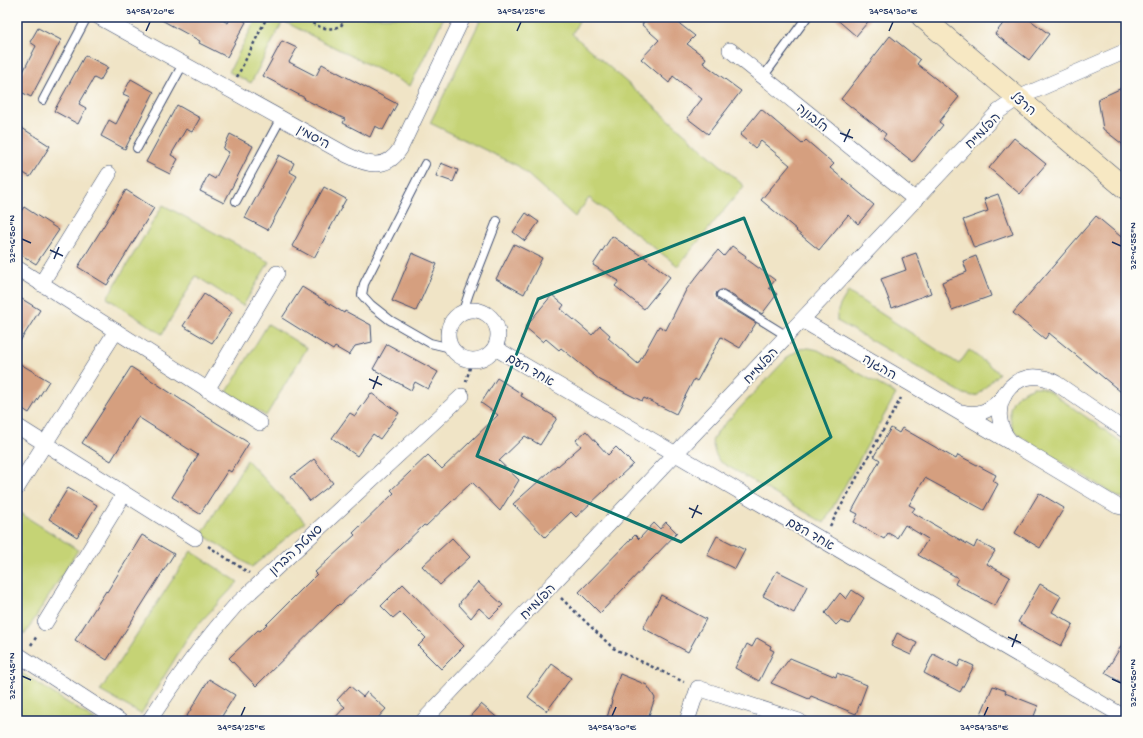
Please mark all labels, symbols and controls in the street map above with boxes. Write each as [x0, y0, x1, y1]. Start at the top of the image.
text: 34°54'20"E [125, 6, 175, 18]
text: 34°54'25"E [496, 6, 546, 18]
text: 34°54'30"E [868, 6, 918, 18]
street label: הרצל [1007, 89, 1039, 120]
street label: הלבונה [793, 101, 831, 136]
street label: הפלמ"ח [962, 110, 1004, 153]
street label: היסמין [294, 123, 332, 153]
text: 32°16'50"N [7, 215, 19, 264]
text: 32°16'55"N [1128, 222, 1140, 271]
street label: הפלמ"ח [741, 345, 782, 388]
street label: אחד העם [503, 352, 556, 391]
street label: ההגנה [859, 352, 899, 384]
street label: אחד העם [783, 516, 836, 555]
street label: סמטת הברון [267, 522, 326, 579]
street label: הפלמ"ח [517, 581, 559, 624]
text: 32°16'45"N [7, 652, 19, 700]
text: 32°16'50"N [1128, 659, 1140, 708]
text: 34°54'25"E [216, 722, 266, 734]
text: 34°54'30"E [587, 722, 637, 734]
text: 34°54'35"E [959, 722, 1009, 734]

